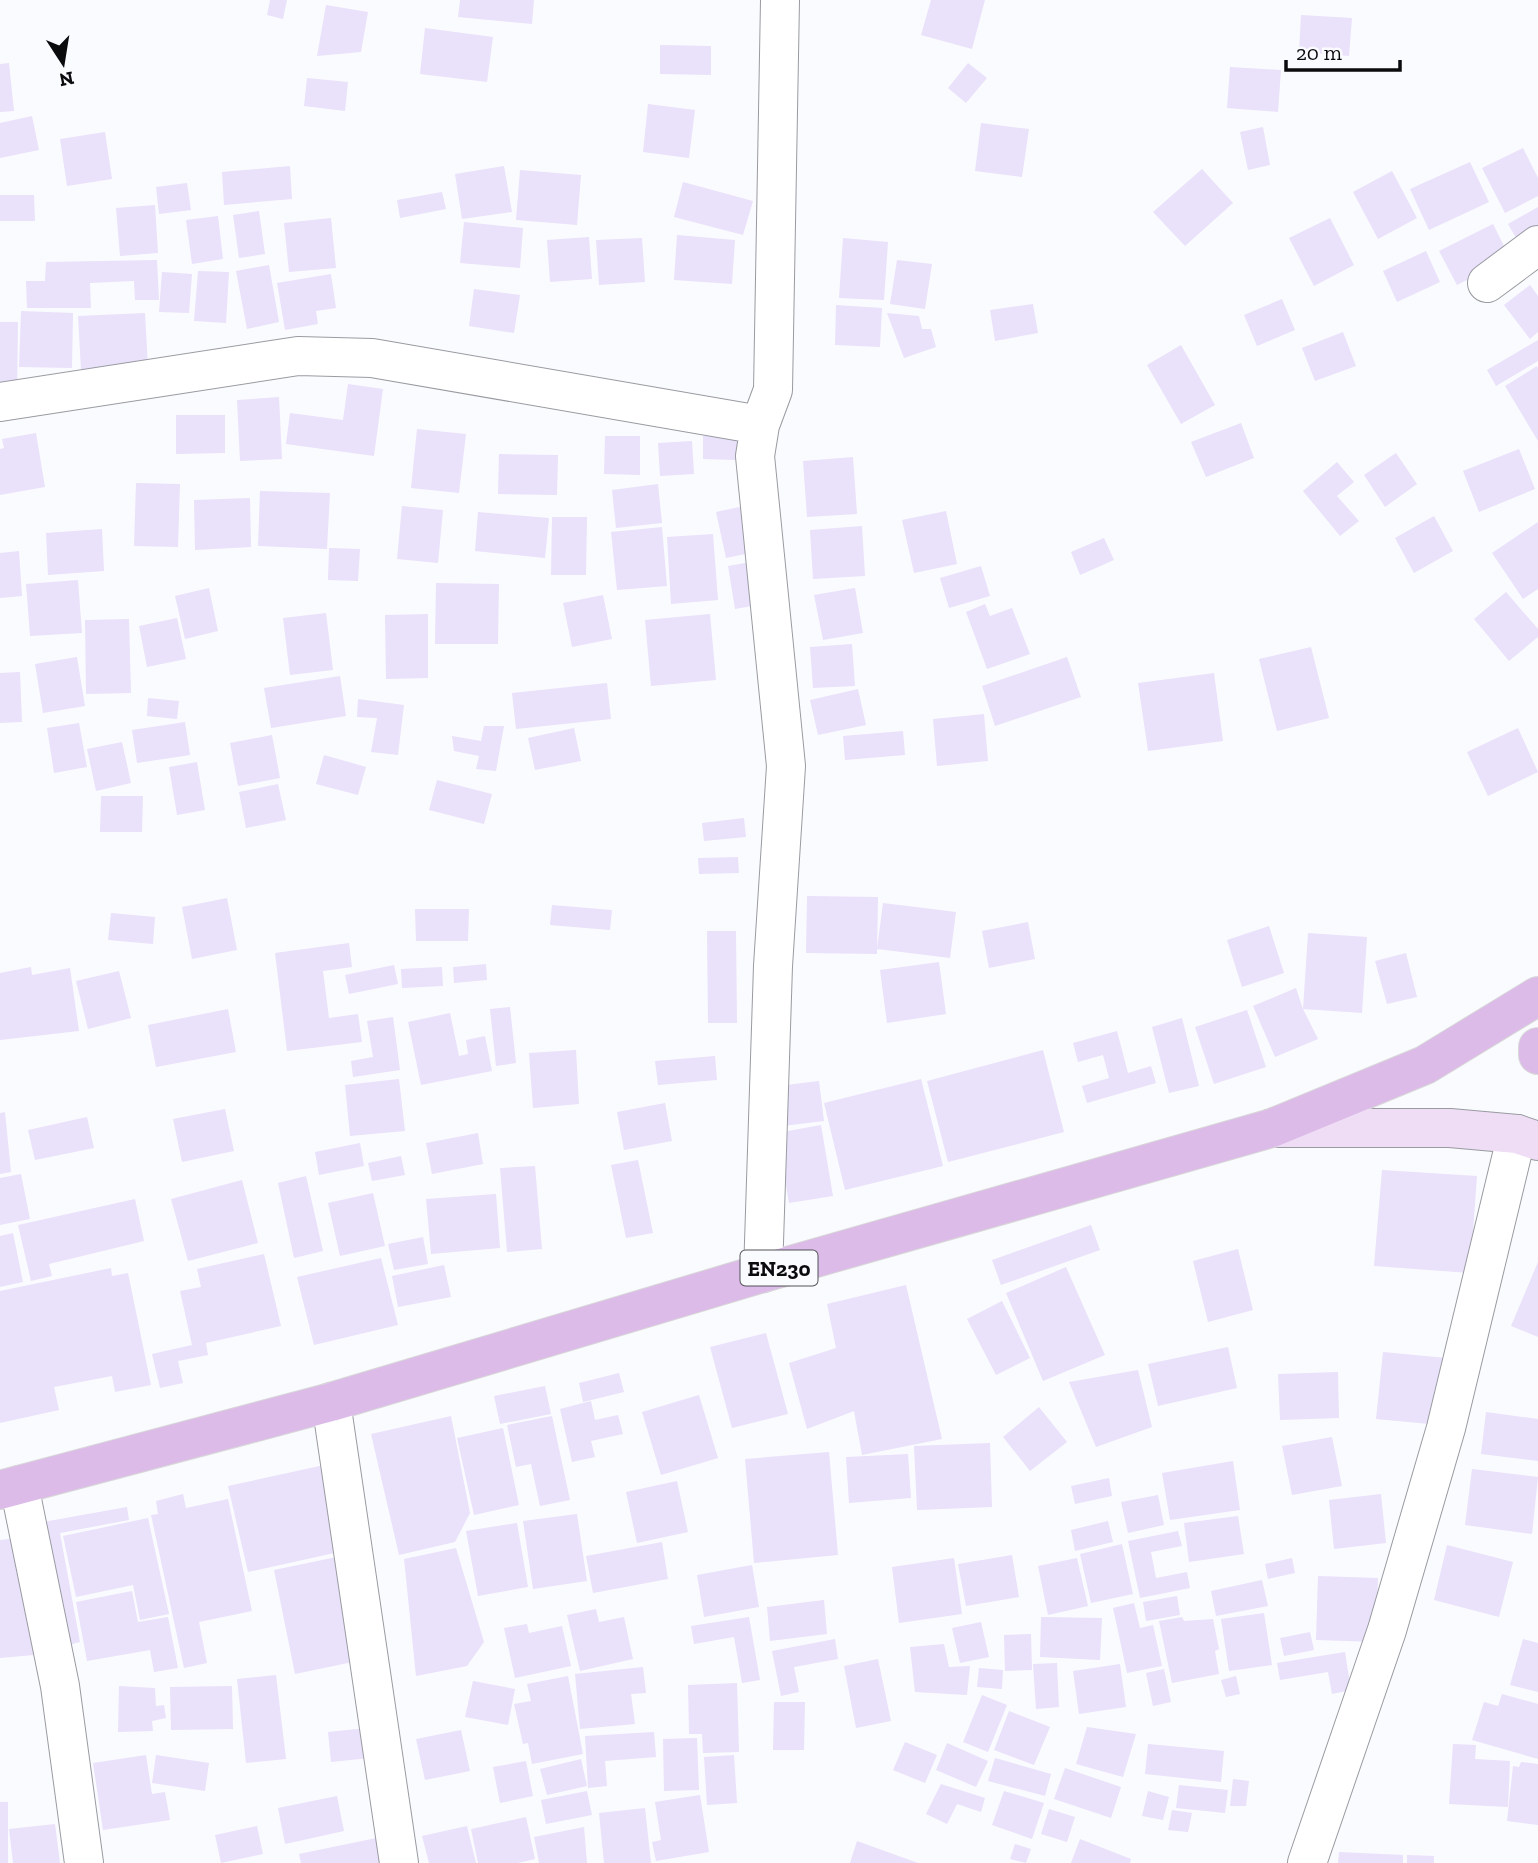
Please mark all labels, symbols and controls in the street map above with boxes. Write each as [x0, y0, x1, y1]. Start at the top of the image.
north arrow [28, 28, 98, 98]
scale bar [1286, 28, 1400, 72]
text: 20 m [1296, 40, 1342, 65]
text: N [57, 66, 76, 92]
road number: EN230 [740, 1250, 818, 1286]

